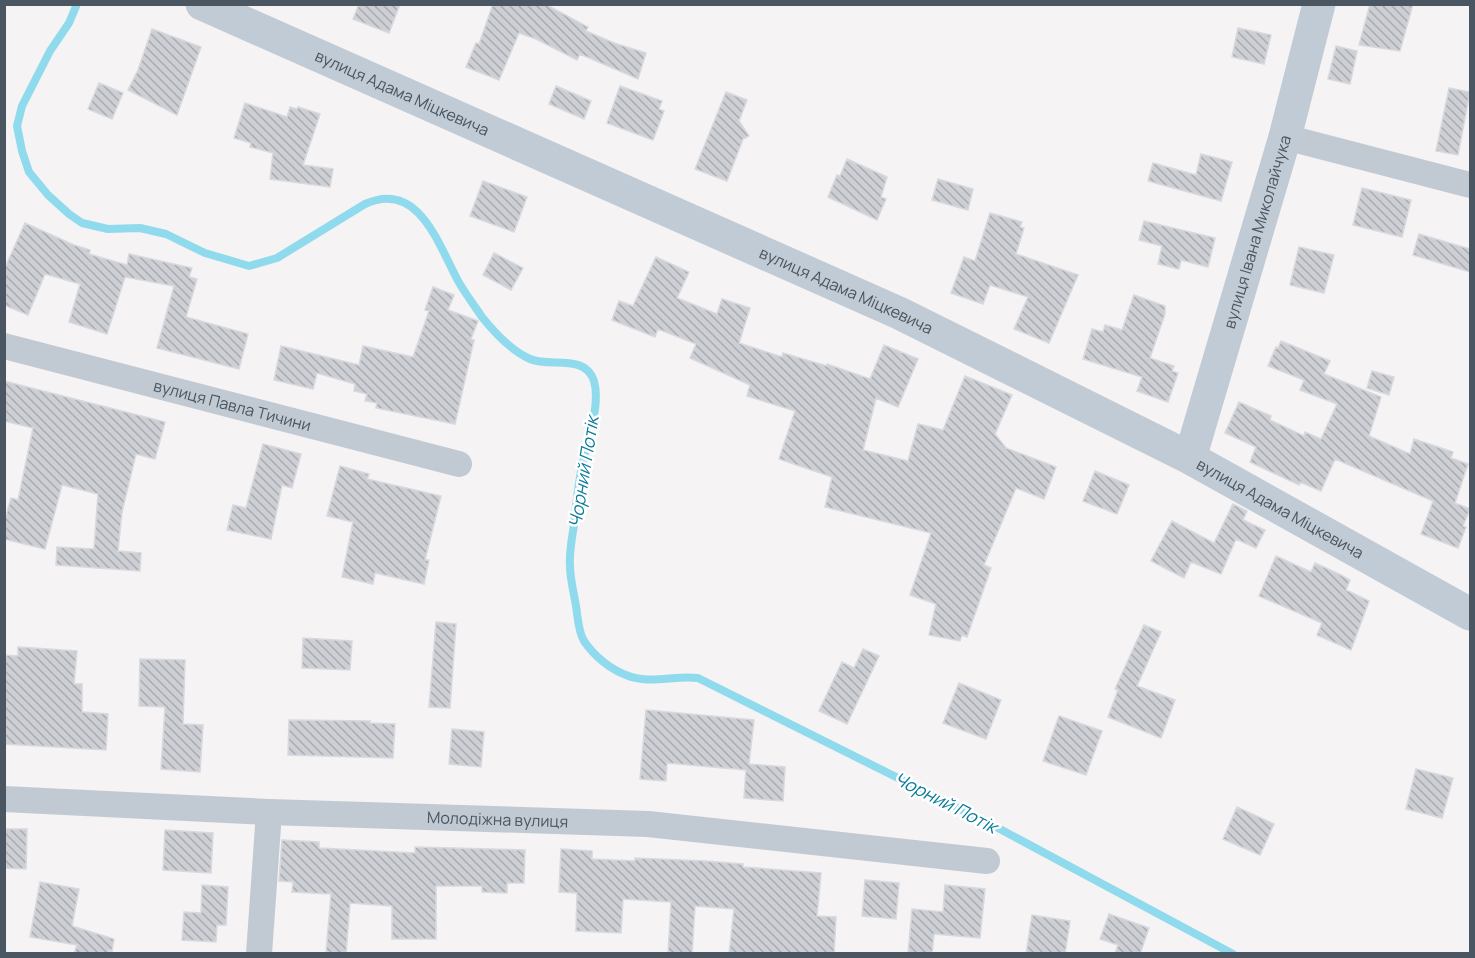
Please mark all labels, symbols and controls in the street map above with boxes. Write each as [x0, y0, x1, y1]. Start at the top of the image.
street label: вулиця Адама Міцкевича [312, 45, 493, 141]
street label: вулиця Івана Миколайчука [1218, 132, 1296, 331]
street label: вулиця Адама Міцкевича [756, 242, 937, 339]
street label: вулиця Павла Тичини [151, 374, 314, 436]
water label: Чорний Потік [562, 411, 604, 530]
street label: вулиця Адама Міцкевича [1193, 453, 1368, 564]
water label: Чорний Потік [890, 766, 1004, 840]
street label: Молодіжна вулиця [427, 806, 569, 832]

